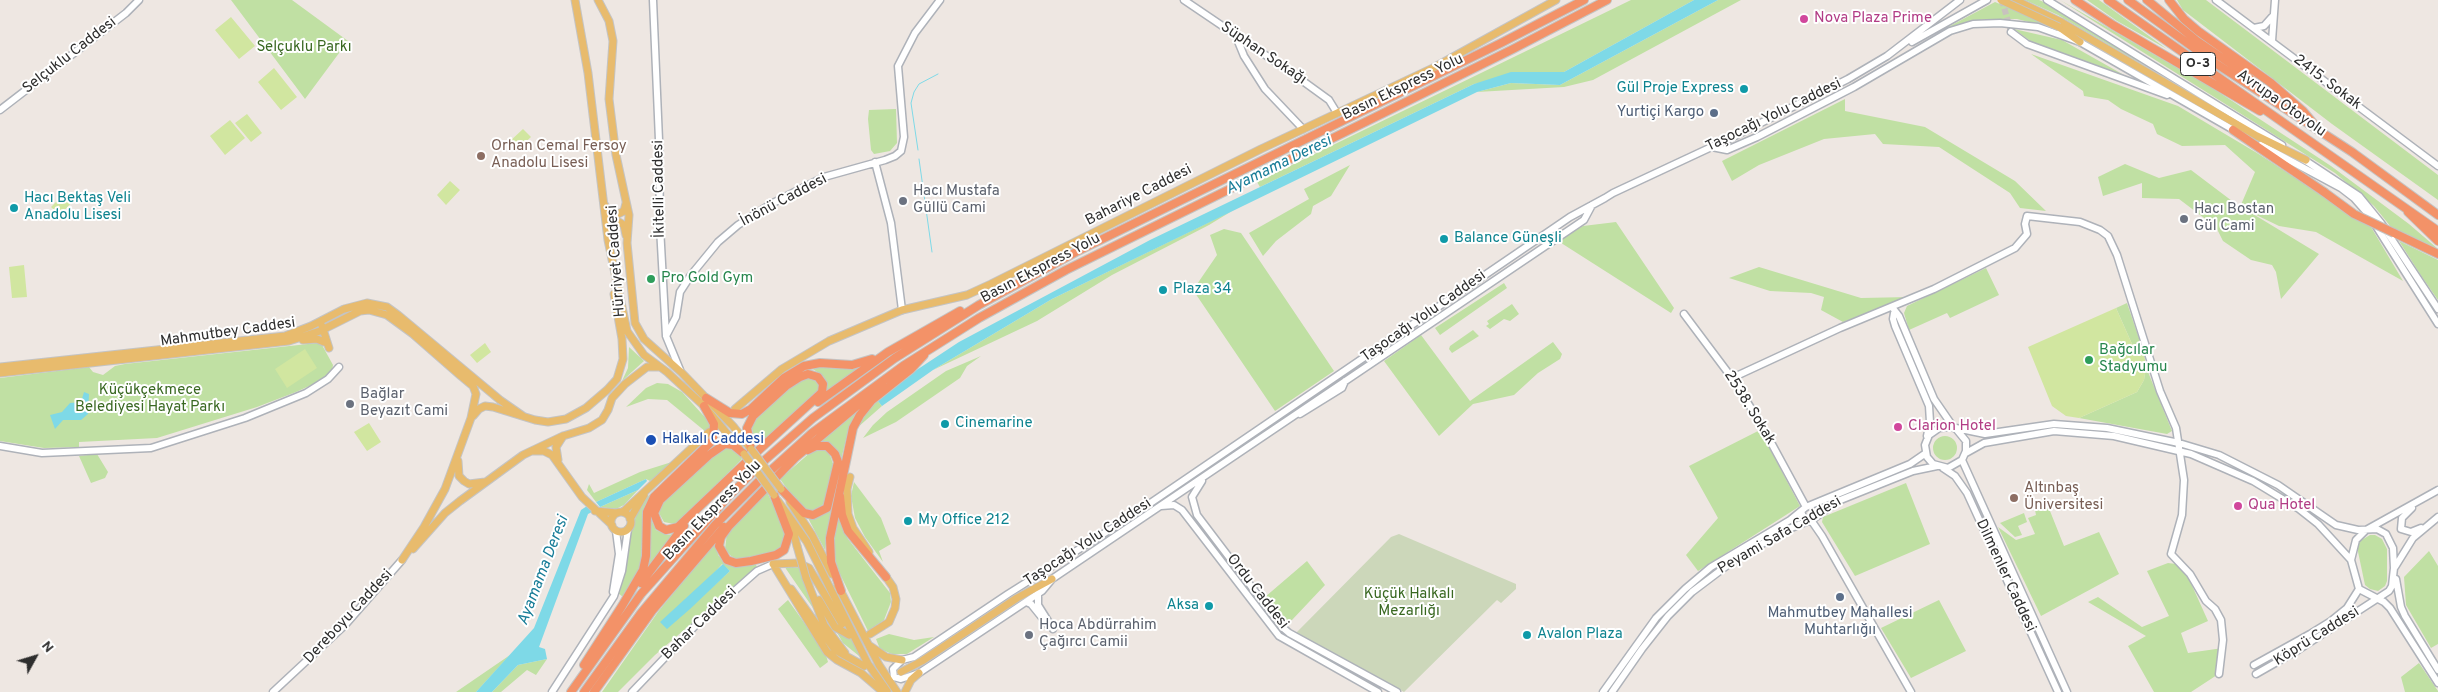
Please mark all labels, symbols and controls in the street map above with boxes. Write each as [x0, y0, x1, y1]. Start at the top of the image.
place label: Nova Plaza Prime [1814, 10, 1932, 28]
marker: Nova Plaza Prime [1798, 13, 1810, 25]
street label: Selçuklu Caddesi [20, 14, 120, 98]
street label: Süphan Sokağı [1217, 19, 1309, 89]
park label: Selçuklu Parkı [256, 39, 352, 57]
street label: Basın Ekspress Yolu [1339, 51, 1467, 125]
road number: O-3 [2180, 52, 2216, 76]
street label: 2415. Sokak [2289, 52, 2365, 114]
street label: Avrupa Otoyolu [2233, 67, 2329, 141]
street label: Taşocağı Yolu Caddesi [1703, 75, 1845, 157]
place label: Gül Proje Express [1616, 80, 1734, 98]
marker: Gül Proje Express [1738, 83, 1750, 95]
place label: Yurtiçi Kargo [1617, 104, 1704, 122]
marker: Yurtiçi Kargo [1708, 107, 1720, 119]
water label: Ayamama Deresi [1223, 132, 1335, 200]
place label: Orhan Cemal Fersoy Anadolu Lisesi [491, 138, 627, 173]
street label: İkitelli Caddesi [650, 140, 670, 238]
marker: Orhan Cemal Fersoy Anadolu Lisesi [475, 150, 487, 162]
street label: Bahariye Caddesi [1083, 161, 1195, 231]
street label: İnönü Caddesi [738, 171, 830, 231]
place label: Hacı Mustafa Güllü Cami [913, 183, 1000, 218]
place label: Hacı Bektaş Veli Anadolu Lisesi [24, 190, 131, 225]
marker: Hacı Mustafa Güllü Cami [897, 195, 909, 207]
place label: Hacı Bostan Gül Cami [2194, 201, 2274, 236]
marker: Hacı Bektaş Veli Anadolu Lisesi [8, 202, 20, 214]
street label: Hürriyet Caddesi [604, 204, 630, 318]
marker: Hacı Bostan Gül Cami [2178, 213, 2190, 225]
street label: Basın Ekspress Yolu [978, 230, 1104, 308]
place label: Balance Güneşli [1454, 230, 1562, 248]
marker: Balance Güneşli [1438, 233, 1450, 245]
street label: Taşocağı Yolu Caddesi [1358, 267, 1490, 367]
place label: Pro Gold Gym [661, 270, 753, 288]
marker: Pro Gold Gym [645, 273, 657, 285]
place label: Plaza 34 [1173, 281, 1232, 299]
marker: Plaza 34 [1157, 284, 1169, 296]
street label: Mahmutbey Caddesi [159, 315, 297, 351]
place label: Bağcılar Stadyumu [2099, 342, 2168, 377]
marker: Bağcılar Stadyumu [2083, 354, 2095, 366]
street label: 2538. Sokak [1719, 368, 1779, 448]
park label: Küçükçekmece Belediyesi Hayat Parkı [75, 382, 225, 417]
place label: Bağlar Beyazıt Cami [360, 386, 448, 421]
marker: Bağlar Beyazıt Cami [344, 398, 356, 410]
place label: Cinemarine [955, 415, 1033, 433]
marker: Cinemarine [939, 418, 951, 430]
place label: Clarion Hotel [1908, 418, 1996, 436]
marker: Clarion Hotel [1892, 421, 1904, 433]
place label: Halkalı Caddesi [662, 431, 764, 449]
marker: Halkalı Caddesi [644, 433, 658, 447]
street label: Basın Ekspress Yolu [660, 457, 766, 565]
place label: Altınbaş Üniversitesi [2024, 480, 2103, 515]
marker: Altınbaş Üniversitesi [2008, 492, 2020, 504]
street label: Peyami Safa Caddesi [1715, 493, 1845, 579]
street label: Taşocağı Yolu Caddesi [1021, 495, 1155, 591]
place label: Qua Hotel [2248, 497, 2315, 515]
marker: Qua Hotel [2232, 500, 2244, 512]
place label: My Office 212 [918, 512, 1010, 530]
water label: Ayamama Deresi [514, 514, 574, 628]
marker: My Office 212 [902, 515, 914, 527]
street label: Dilmenler Caddesi [1971, 517, 2039, 635]
street label: Ordu Caddesi [1222, 551, 1292, 633]
street label: Dereboyu Caddesi [301, 566, 397, 668]
street label: Bahar Caddesi [659, 584, 741, 664]
park label: Küçük Halkalı Mezarlığı [1364, 586, 1454, 621]
marker: Mahmutbey Mahallesi Muhtarlığıı [1834, 591, 1846, 603]
place label: Aksa [1166, 597, 1199, 615]
marker: Aksa [1203, 600, 1215, 612]
street label: Köprü Caddesi [2271, 603, 2363, 671]
place label: Mahmutbey Mahallesi Muhtarlığıı [1767, 605, 1913, 640]
place label: Hoca Abdürrahim Çağırcı Camii [1039, 617, 1157, 652]
place label: Avalon Plaza [1537, 626, 1623, 644]
marker: Hoca Abdürrahim Çağırcı Camii [1023, 629, 1035, 641]
marker: Avalon Plaza [1521, 629, 1533, 641]
north arrow [10, 632, 60, 682]
text: N [37, 638, 57, 657]

